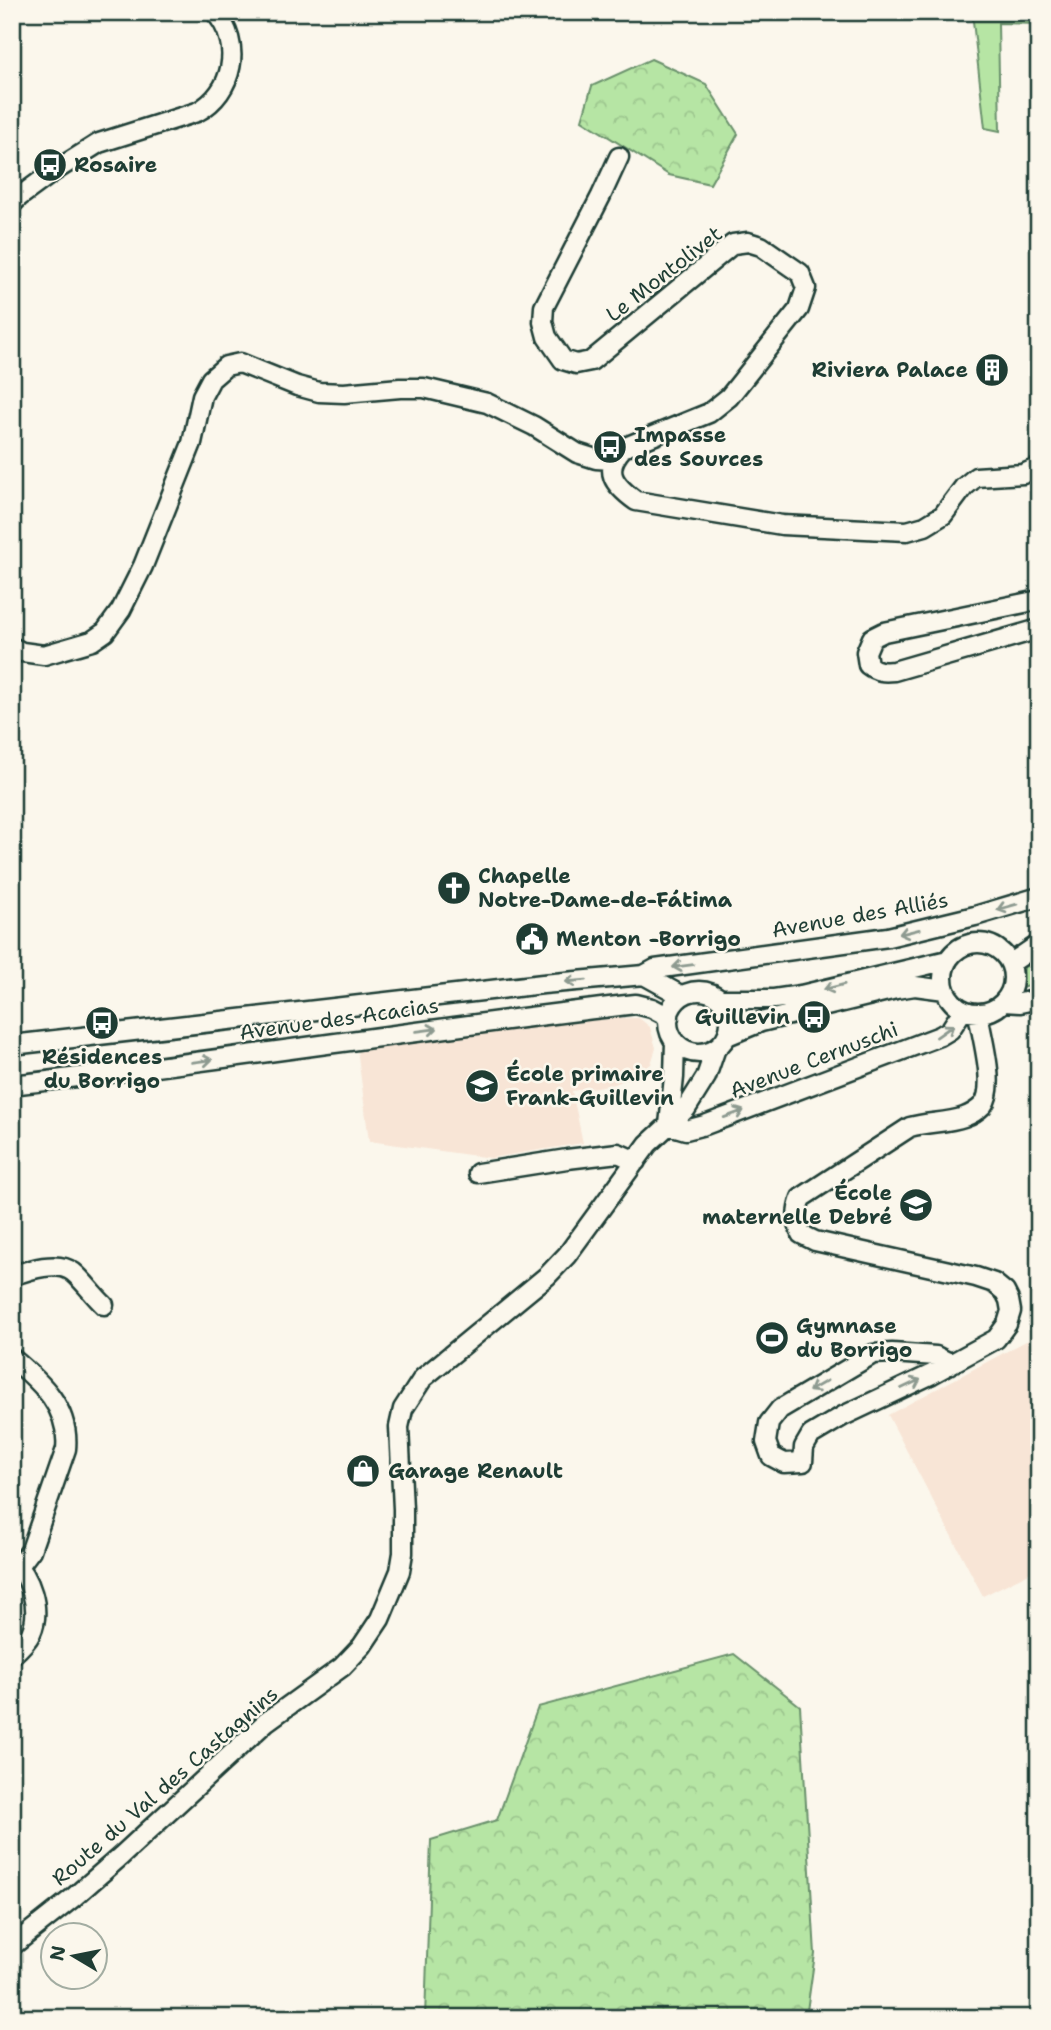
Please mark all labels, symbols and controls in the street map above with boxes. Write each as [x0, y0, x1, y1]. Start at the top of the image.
bus stop icon: Rosaire [31, 146, 69, 184]
place label: Rosaire [74, 151, 157, 179]
street label: Le Montolivet [600, 220, 728, 328]
building icon: Riviera Palace [973, 351, 1011, 389]
place label: Riviera Palace [812, 356, 968, 384]
place label: Impasse des Sources [634, 421, 763, 473]
bus stop icon: Impasse des Sources [591, 428, 629, 466]
place label: Chapelle Notre-Dame-de-Fátima [478, 862, 733, 914]
church icon: Chapelle Notre-Dame-de-Fátima [435, 869, 473, 907]
street label: Avenue des Alliés [770, 886, 950, 944]
one-way arrow [996, 901, 1019, 914]
public building icon: Menton -Borrigo [513, 920, 551, 958]
place label: Menton -Borrigo [556, 925, 741, 953]
one-way arrow [898, 926, 920, 939]
one-way arrow [672, 959, 695, 972]
one-way arrow [565, 975, 588, 988]
one-way arrow [823, 981, 845, 994]
street label: Avenue des Acacias [238, 991, 440, 1047]
bus stop icon: Guillevin [795, 998, 833, 1036]
place label: Guillevin [695, 1003, 790, 1031]
bus stop icon: Résidences du Borrigo [83, 1004, 121, 1042]
street label: Avenue Cernuschi [726, 1015, 902, 1105]
one-way arrow [415, 1023, 438, 1036]
one-way arrow [935, 1024, 954, 1038]
place label: Résidences du Borrigo [42, 1043, 162, 1095]
one-way arrow [190, 1055, 212, 1068]
place label: École primaire Frank-Guillevin [506, 1059, 674, 1112]
school or university icon: École primaire Frank-Guillevin [463, 1067, 501, 1105]
one-way arrow [723, 1107, 744, 1120]
place label: École maternelle Debré [702, 1178, 892, 1231]
school or university icon: École maternelle Debré [897, 1186, 935, 1224]
place label: Gymnase du Borrigo [796, 1312, 913, 1364]
sports icon: Gymnase du Borrigo [753, 1319, 791, 1357]
one-way arrow [900, 1376, 921, 1390]
one-way arrow [809, 1380, 829, 1394]
shop icon: Garage Renault [344, 1452, 382, 1490]
place label: Garage Renault [388, 1457, 563, 1485]
street label: Route du Val des Castagnins [46, 1680, 284, 1892]
north arrow [38, 1922, 108, 1992]
text: N [44, 1944, 71, 1963]

